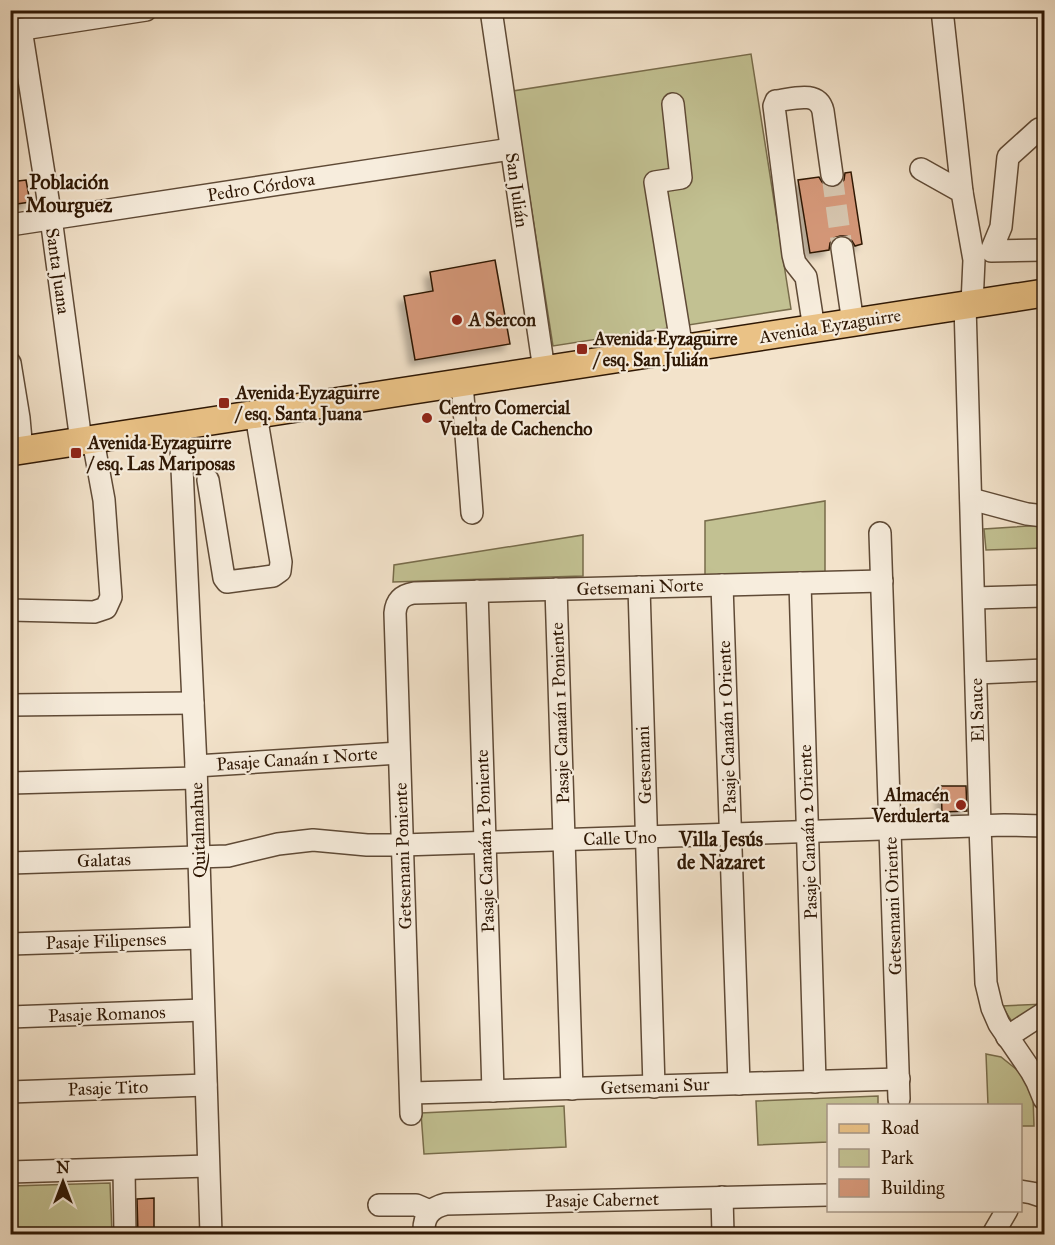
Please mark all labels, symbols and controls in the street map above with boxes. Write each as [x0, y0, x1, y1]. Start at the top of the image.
street label: San Julián [500, 151, 533, 229]
street label: Pedro Córdova [206, 168, 317, 206]
district label: Población Mourguez [26, 170, 113, 218]
street label: Santa Juana [40, 226, 75, 316]
street label: Avenida Eyzaguirre [756, 304, 903, 349]
place label: A Sercon [468, 309, 536, 331]
marker: A Sercon [450, 313, 464, 327]
place label: Avenida Eyzaguirre / esq. San Julián [592, 328, 738, 372]
marker: Avenida Eyzaguirre / esq. San Julián [575, 342, 589, 356]
place label: Avenida Eyzaguirre / esq. Santa Juana [234, 382, 380, 426]
marker: Avenida Eyzaguirre / esq. Santa Juana [217, 396, 231, 410]
place label: Centro Comercial Vuelta de Cachencho [438, 397, 593, 440]
marker: Centro Comercial Vuelta de Cachencho [420, 411, 434, 425]
place label: Avenida Eyzaguirre / esq. Las Mariposas [86, 432, 236, 476]
marker: Avenida Eyzaguirre / esq. Las Mariposas [69, 446, 83, 460]
street label: Getsemani Norte [576, 574, 704, 600]
street label: Pasaje Canaán 1 Poniente [546, 622, 574, 804]
street label: Pasaje Canaán 1 Oriente [713, 640, 741, 814]
street label: El Sauce [965, 677, 989, 743]
street label: Getsemani [632, 725, 656, 805]
street label: Pasaje Canaán 1 Norte [216, 742, 378, 776]
street label: Pasaje Canaán 2 Oriente [794, 744, 822, 920]
street label: Pasaje Canaán 2 Poniente [471, 749, 499, 933]
street label: Quitalmahue [185, 782, 211, 878]
street label: Getsemani Poniente [389, 782, 417, 930]
place label: Almacén Verdulerta [871, 784, 949, 827]
marker: Almacén Verdulerta [954, 798, 968, 812]
street label: Calle Uno [583, 826, 657, 850]
district label: Villa Jesús de Nazaret [677, 827, 766, 874]
street label: Getsemani Oriente [880, 836, 906, 976]
street label: Galatas [77, 848, 131, 872]
street label: Pasaje Filipenses [45, 928, 167, 954]
street label: Pasaje Romanos [48, 1001, 166, 1027]
street label: Getsemani Sur [600, 1073, 710, 1099]
street label: Pasaje Tito [67, 1076, 149, 1100]
legend [827, 1104, 1022, 1212]
text: Road [881, 1117, 919, 1139]
text: Park [881, 1147, 914, 1169]
north arrow [33, 1152, 93, 1212]
text: N [56, 1158, 70, 1177]
text: Building [881, 1177, 945, 1200]
street label: Pasaje Cabernet [545, 1188, 660, 1212]

